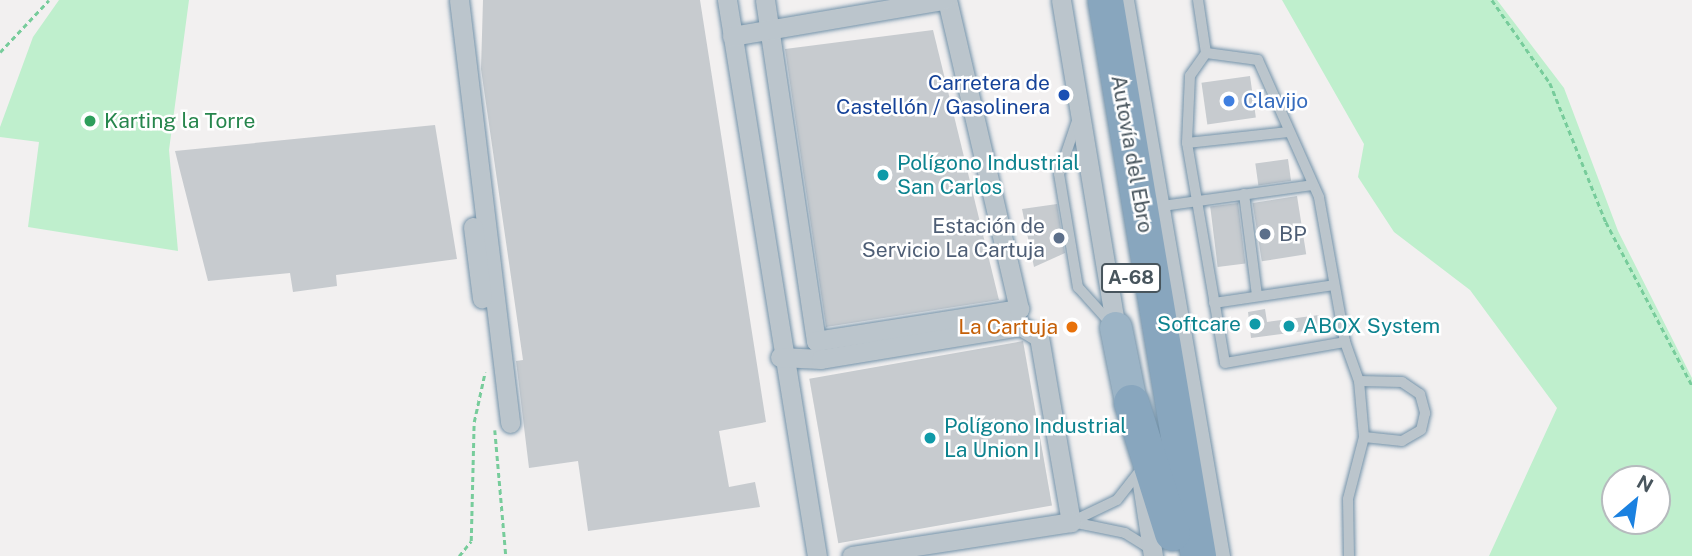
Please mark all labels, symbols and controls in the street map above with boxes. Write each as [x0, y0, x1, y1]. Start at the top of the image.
place label: Carretera de Castellón / Gasolinera [836, 70, 1050, 120]
street label: Autovía del Ebro [1106, 73, 1158, 235]
marker: Carretera de Castellón / Gasolinera [1056, 87, 1072, 103]
place label: Clavijo [1243, 88, 1308, 114]
marker: Clavijo [1221, 93, 1237, 109]
place label: Karting la Torre [104, 108, 255, 134]
marker: Karting la Torre [82, 113, 98, 129]
place label: Polígono Industrial San Carlos [897, 150, 1080, 200]
marker: Polígono Industrial San Carlos [875, 167, 891, 183]
place label: Estación de Servicio La Cartuja [862, 213, 1045, 263]
place label: BP [1279, 221, 1307, 247]
marker: BP [1257, 226, 1273, 242]
marker: Estación de Servicio La Cartuja [1051, 230, 1067, 246]
road number: A-68 [1100, 262, 1162, 294]
place label: Softcare [1157, 311, 1241, 337]
place label: ABOX System [1303, 313, 1440, 339]
place label: La Cartuja [958, 314, 1058, 340]
marker: Softcare [1247, 316, 1263, 332]
marker: ABOX System [1281, 318, 1297, 334]
marker: La Cartuja [1064, 319, 1080, 335]
place label: Polígono Industrial La Union I [944, 413, 1127, 463]
marker: Polígono Industrial La Union I [922, 430, 938, 446]
north arrow [1601, 465, 1671, 535]
text: N [1633, 470, 1657, 497]

